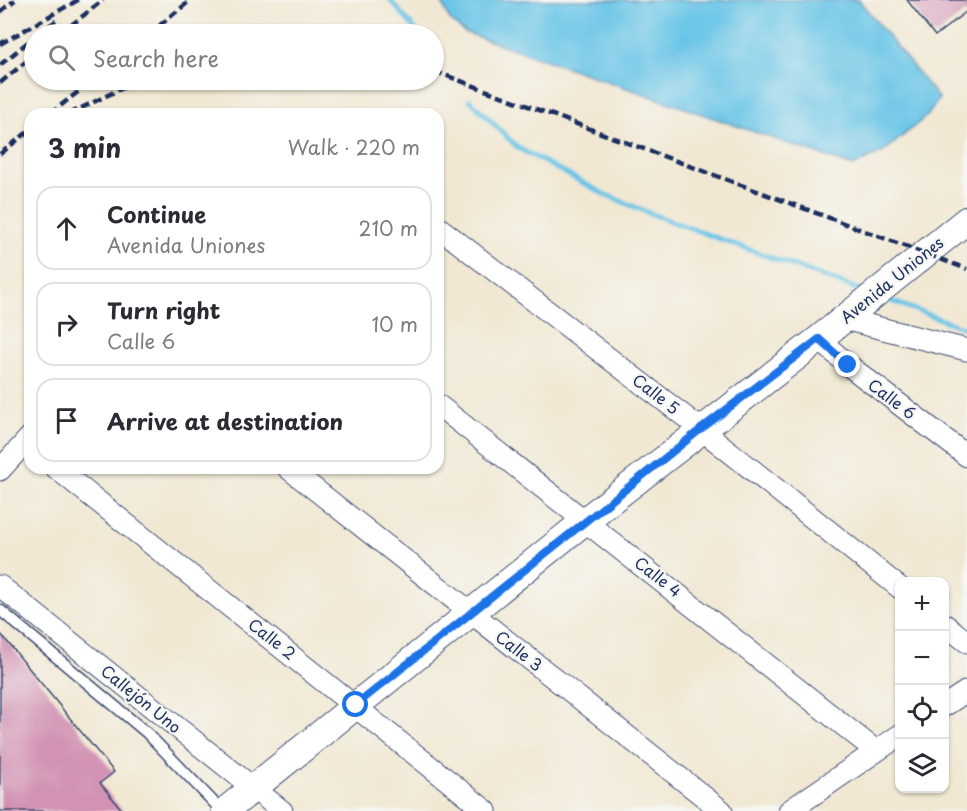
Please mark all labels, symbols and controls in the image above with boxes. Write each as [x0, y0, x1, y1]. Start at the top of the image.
search box [24, 24, 444, 90]
icon: search [45, 41, 78, 74]
text: Search here [93, 41, 219, 74]
text: 3 min [48, 128, 121, 167]
text: Walk · 220 m [288, 132, 420, 162]
text: Continue [107, 197, 206, 230]
icon: ahead [50, 212, 83, 245]
text: 210 m [359, 213, 418, 243]
text: Avenida Uniones [107, 230, 265, 260]
street label: Avenida Uniones [835, 230, 948, 328]
text: Turn right [107, 293, 220, 326]
icon: right [50, 308, 83, 341]
text: 10 m [371, 309, 418, 339]
text: Calle 6 [107, 326, 175, 356]
route end [834, 351, 860, 377]
street label: Calle 5 [628, 367, 685, 419]
street label: Calle 6 [864, 372, 922, 424]
icon: arrive [50, 404, 83, 437]
text: Arrive at destination [107, 404, 343, 437]
street label: Calle 4 [630, 550, 687, 602]
map controls [895, 577, 949, 793]
button: + [895, 577, 949, 631]
street label: Calle 2 [244, 612, 302, 665]
street label: Calle 3 [491, 624, 548, 676]
button: − [895, 631, 949, 685]
street label: Callejón Uno [96, 658, 187, 738]
button: locate [895, 685, 949, 739]
route start [342, 691, 368, 717]
button: layers [895, 739, 949, 793]

